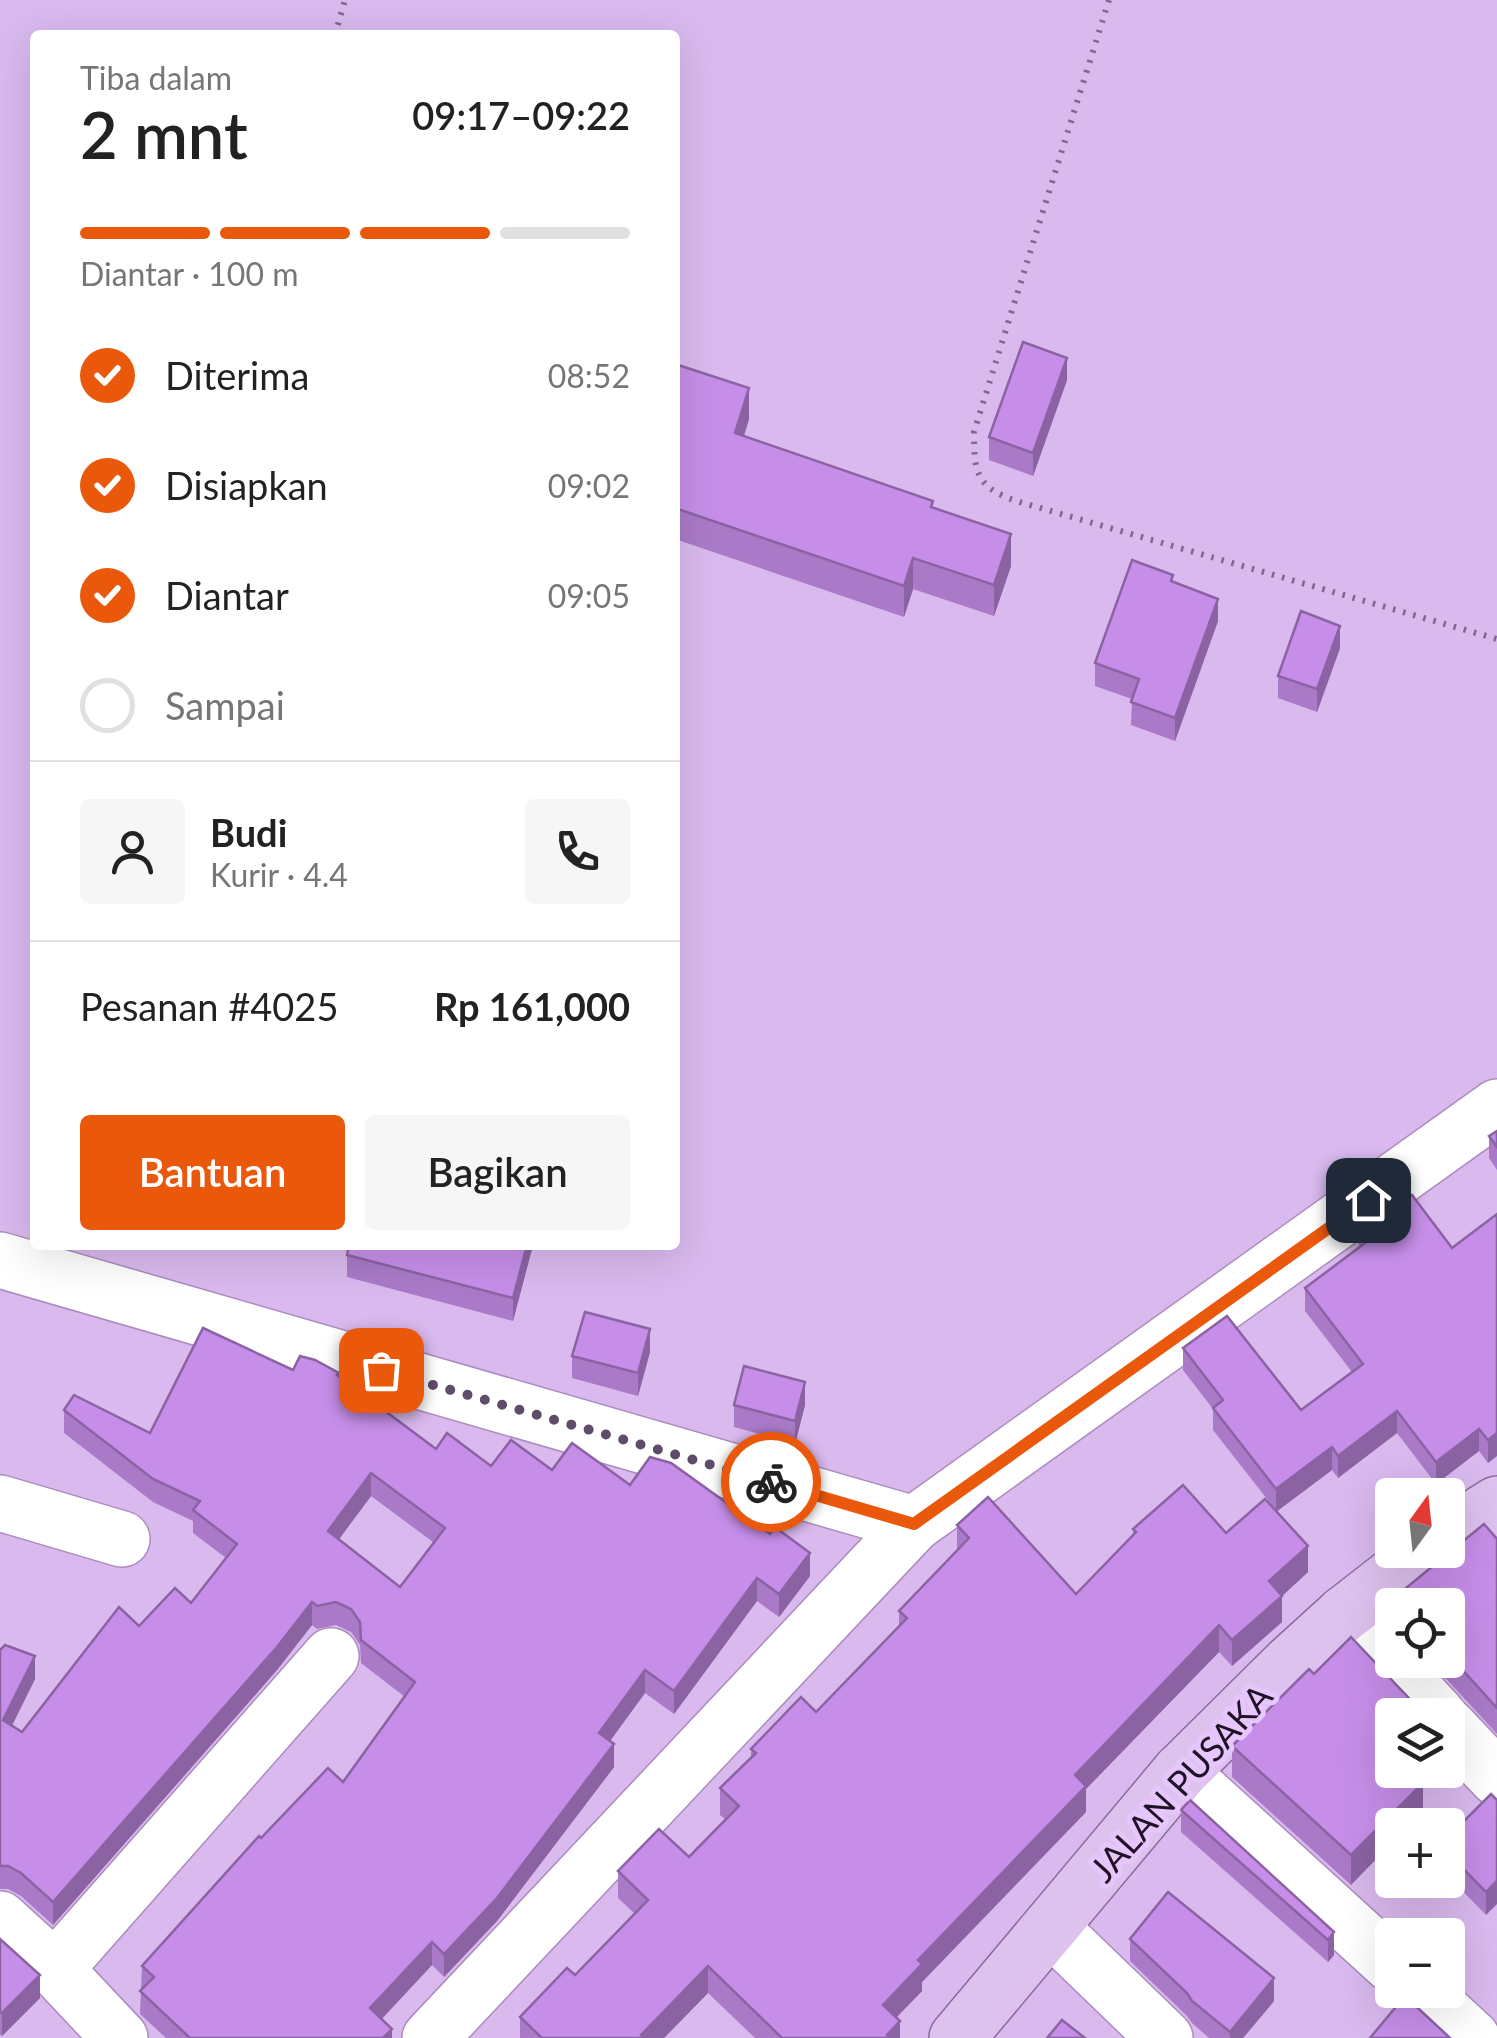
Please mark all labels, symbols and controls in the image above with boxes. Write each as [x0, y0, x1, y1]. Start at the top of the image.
text: Tiba dalam [80, 58, 232, 97]
text: 09:17–09:22 [412, 92, 630, 138]
text: 2 mnt [80, 95, 248, 173]
text: Diantar · 100 m [80, 254, 298, 293]
icon: check [80, 348, 135, 403]
text: Diterima [165, 352, 309, 398]
text: 08:52 [548, 356, 630, 395]
icon: check [80, 458, 135, 513]
text: Disiapkan [165, 462, 328, 508]
text: 09:02 [548, 466, 630, 505]
icon: check [80, 568, 135, 623]
text: Diantar [165, 572, 289, 618]
text: 09:05 [548, 576, 630, 615]
text: Sampai [165, 682, 285, 728]
button: person [80, 799, 185, 904]
button: phone [525, 799, 630, 904]
text: Budi [210, 809, 287, 855]
text: Kurir · 4.4 [210, 855, 348, 894]
text: Pesanan #4025 [80, 983, 338, 1029]
text: Rp 161,000 [434, 983, 630, 1029]
button: Bantuan [80, 1115, 345, 1230]
button: Bagikan [365, 1115, 630, 1230]
pin [1326, 1158, 1411, 1243]
icon: home [1341, 1173, 1396, 1228]
pin [339, 1328, 424, 1413]
icon: bag [354, 1343, 409, 1398]
courier [721, 1432, 821, 1532]
icon: bike [744, 1455, 799, 1510]
north arrow [1375, 1478, 1465, 1568]
map controls [1375, 1478, 1465, 2008]
button: locate [1375, 1588, 1465, 1678]
street label: JALAN PUSAKA [1080, 1674, 1280, 1889]
button: layers [1375, 1698, 1465, 1788]
button: + [1375, 1808, 1465, 1898]
button: − [1375, 1918, 1465, 2008]

